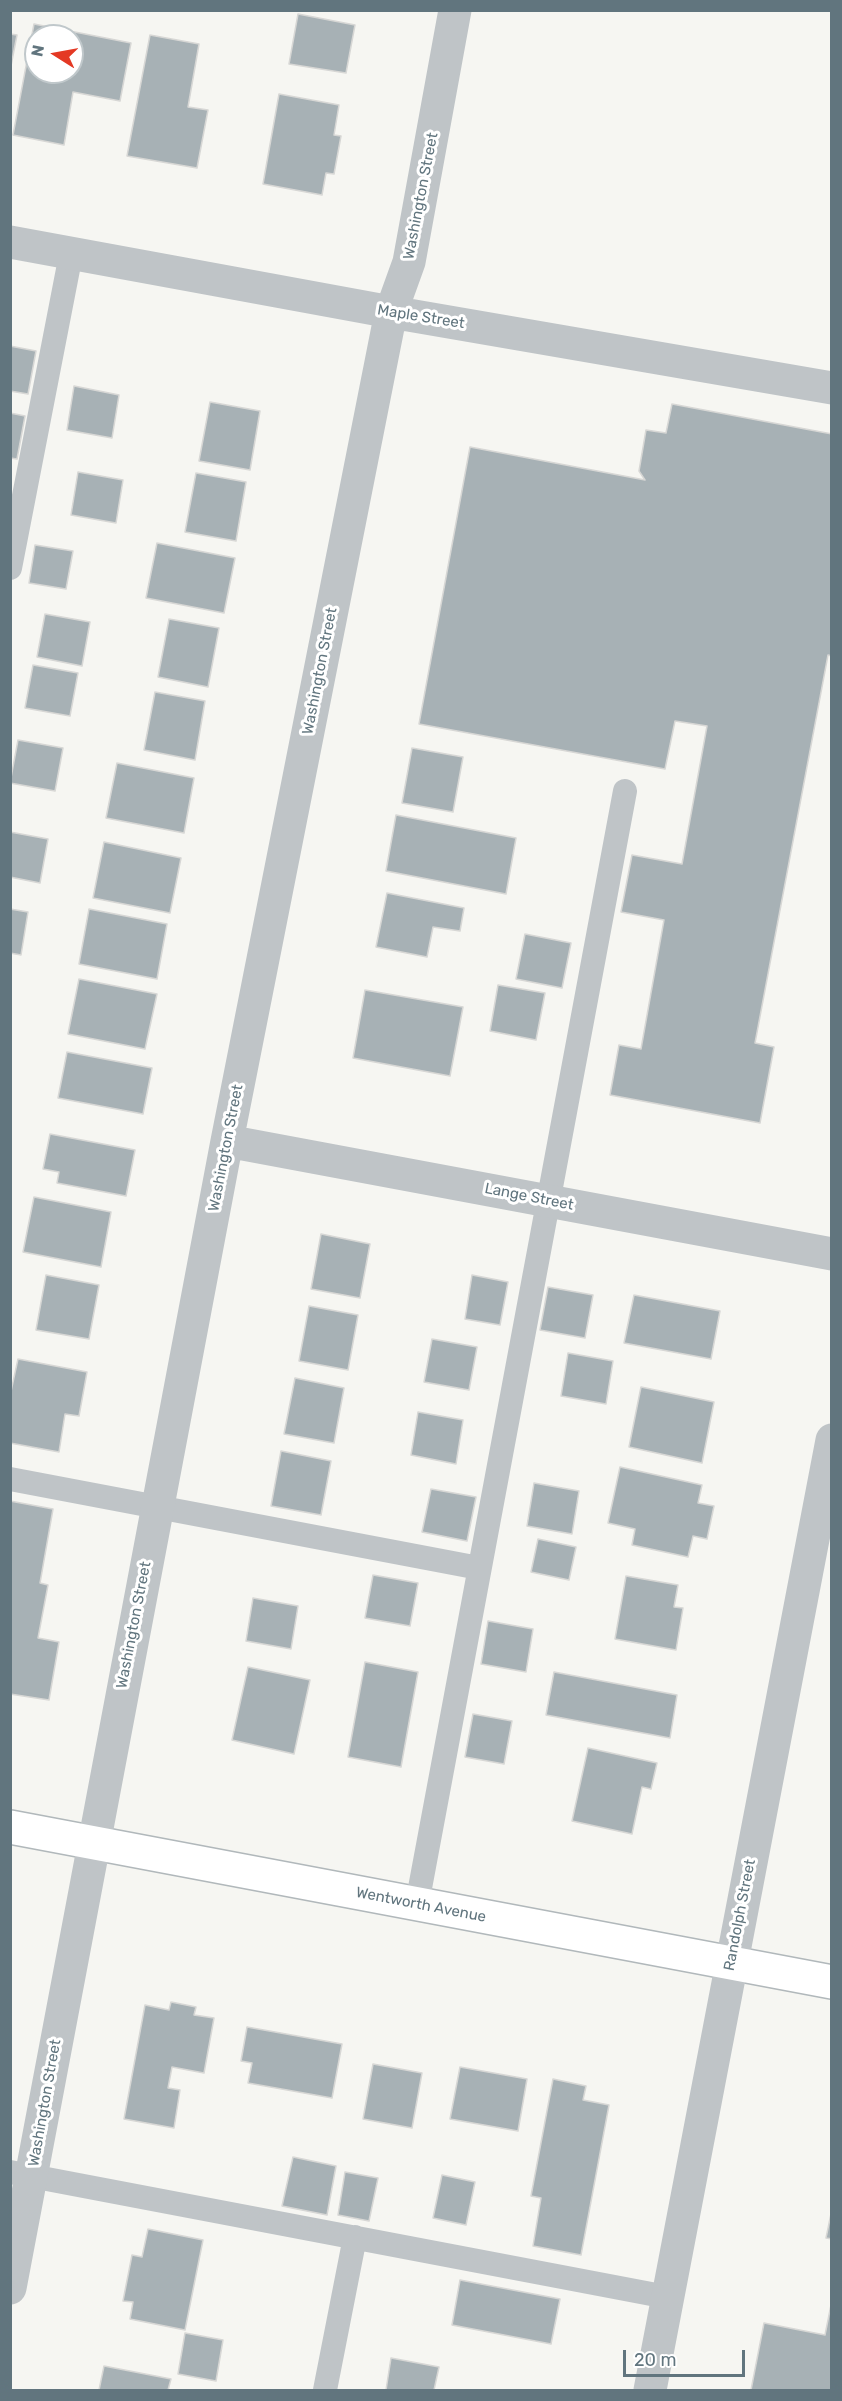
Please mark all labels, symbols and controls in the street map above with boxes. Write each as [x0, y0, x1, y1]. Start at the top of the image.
north arrow [24, 24, 84, 84]
text: N [27, 43, 48, 58]
street label: Washington Street [400, 131, 442, 261]
street label: Maple Street [376, 301, 466, 333]
street label: Washington Street [299, 606, 341, 736]
street label: Washington Street [205, 1083, 247, 1213]
street label: Lange Street [483, 1180, 575, 1214]
street label: Washington Street [113, 1560, 155, 1690]
street label: Randolph Street [720, 1858, 760, 1972]
street label: Wentworth Avenue [354, 1884, 488, 1926]
street label: Washington Street [25, 2038, 65, 2168]
scale bar [626, 2338, 748, 2376]
text: 20 m [634, 2349, 676, 2371]

